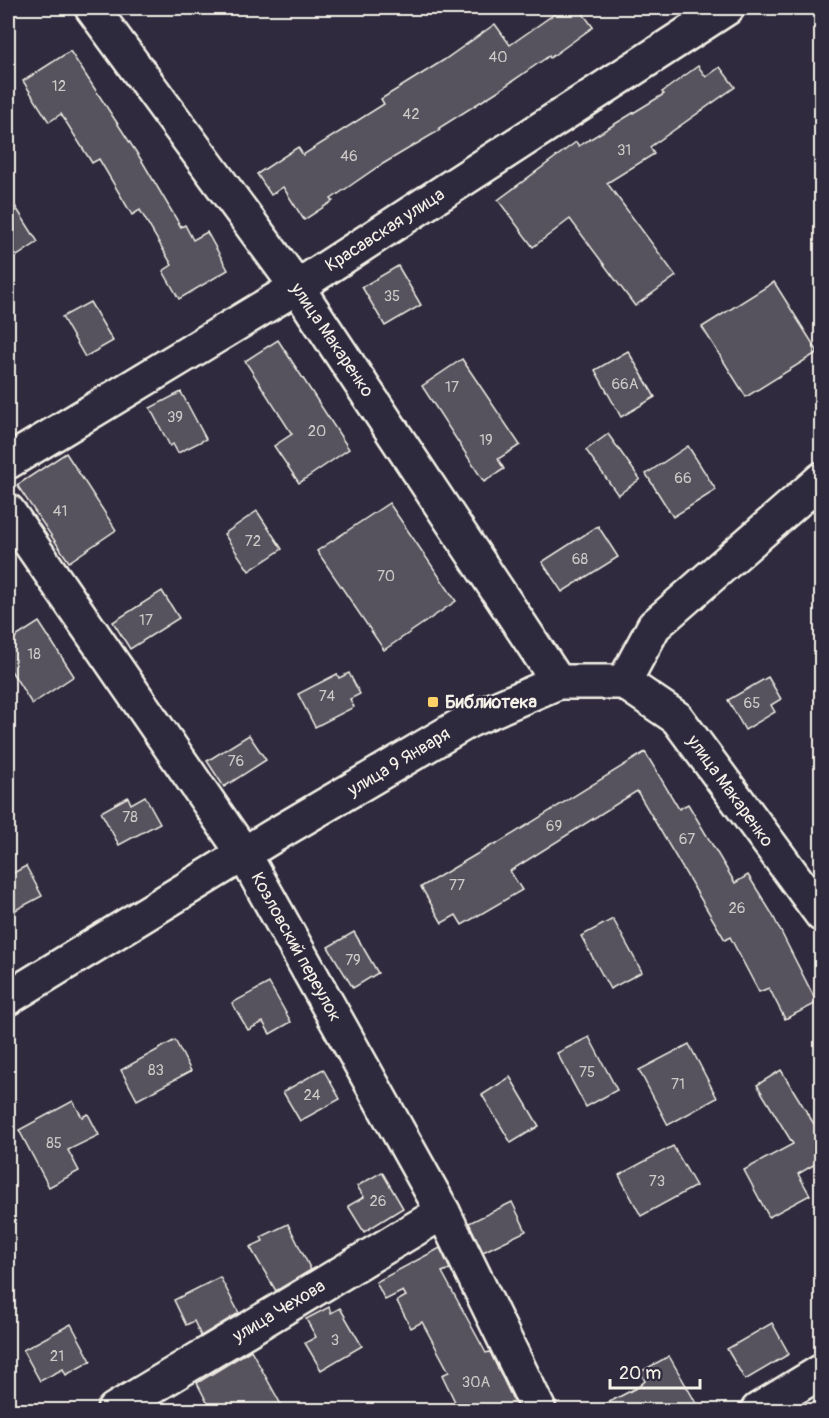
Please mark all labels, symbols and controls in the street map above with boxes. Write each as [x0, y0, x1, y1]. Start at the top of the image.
house number: 40 [489, 48, 507, 67]
house number: 12 [52, 77, 66, 96]
house number: 42 [402, 105, 420, 124]
house number: 31 [617, 141, 631, 160]
house number: 46 [340, 147, 358, 166]
street label: Красавская улица [321, 183, 449, 277]
street label: улица Макаренко [285, 278, 379, 402]
house number: 35 [384, 287, 400, 306]
house number: 66А [611, 375, 639, 394]
house number: 17 [445, 378, 459, 397]
house number: 39 [167, 408, 183, 427]
house number: 20 [308, 422, 326, 441]
house number: 19 [479, 431, 493, 450]
house number: 66 [674, 469, 692, 488]
house number: 41 [53, 502, 67, 521]
house number: 72 [245, 532, 261, 551]
house number: 68 [572, 550, 589, 569]
house number: 70 [377, 567, 395, 586]
house number: 17 [139, 611, 153, 630]
house number: 18 [27, 645, 41, 664]
house number: 74 [319, 687, 336, 706]
place label: Библиотека [445, 691, 537, 714]
house number: 65 [744, 694, 760, 713]
marker: Библиотека [426, 695, 440, 709]
street label: улица 9 Января [343, 722, 454, 802]
street label: улица Макаренко [681, 730, 779, 852]
house number: 76 [228, 752, 244, 771]
house number: 78 [122, 808, 138, 827]
house number: 69 [546, 817, 562, 836]
house number: 67 [679, 830, 695, 849]
street label: Козловский переулок [245, 868, 347, 1026]
house number: 77 [449, 876, 465, 895]
house number: 26 [728, 899, 746, 918]
house number: 79 [345, 951, 361, 970]
house number: 83 [148, 1061, 164, 1080]
house number: 75 [579, 1063, 595, 1082]
house number: 71 [671, 1075, 685, 1094]
house number: 24 [303, 1086, 321, 1105]
house number: 85 [46, 1134, 62, 1153]
house number: 73 [649, 1172, 665, 1191]
house number: 26 [369, 1192, 387, 1211]
street label: улица Чехова [228, 1274, 330, 1348]
house number: 3 [331, 1331, 339, 1350]
house number: 21 [50, 1347, 64, 1366]
scale bar [610, 1352, 700, 1390]
text: 20 m [619, 1362, 661, 1385]
house number: 30А [462, 1373, 490, 1392]

